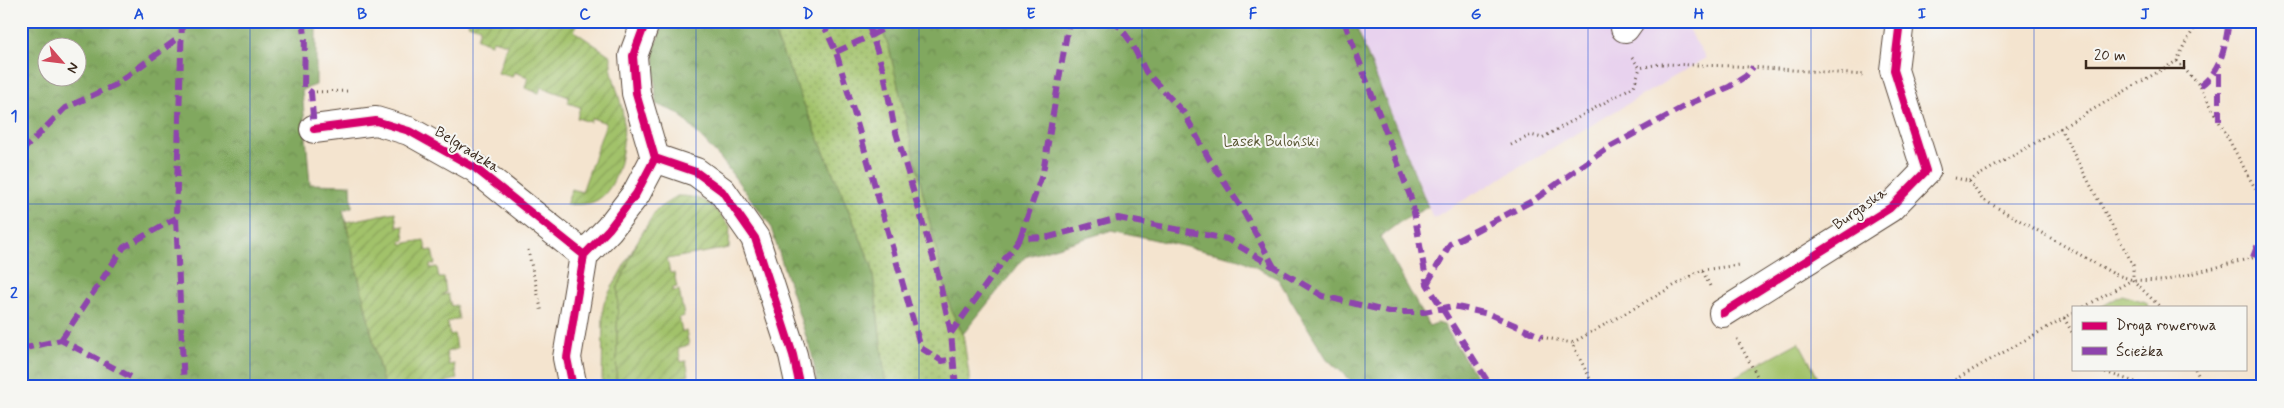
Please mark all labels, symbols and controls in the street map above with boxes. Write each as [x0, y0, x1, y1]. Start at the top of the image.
text: A [134, 4, 144, 25]
text: B [357, 4, 367, 25]
text: C [579, 4, 591, 25]
text: D [802, 4, 814, 25]
text: E [1026, 4, 1036, 25]
text: F [1249, 4, 1258, 25]
text: G [1471, 4, 1482, 25]
text: H [1694, 4, 1705, 25]
text: I [1918, 4, 1927, 25]
text: J [2140, 4, 2150, 25]
north arrow [38, 38, 88, 88]
scale bar [2086, 38, 2184, 70]
text: 20 m [2094, 46, 2126, 66]
text: N [62, 59, 83, 76]
text: 1 [10, 106, 18, 127]
street label: Belgradzka [430, 122, 504, 179]
park label: Lasek Buloński [1223, 132, 1319, 152]
street label: Burgaska [1829, 183, 1892, 236]
text: 2 [10, 283, 18, 304]
legend [2072, 306, 2246, 370]
text: Droga rowerowa [2116, 316, 2217, 336]
text: Ścieżka [2116, 341, 2164, 362]

